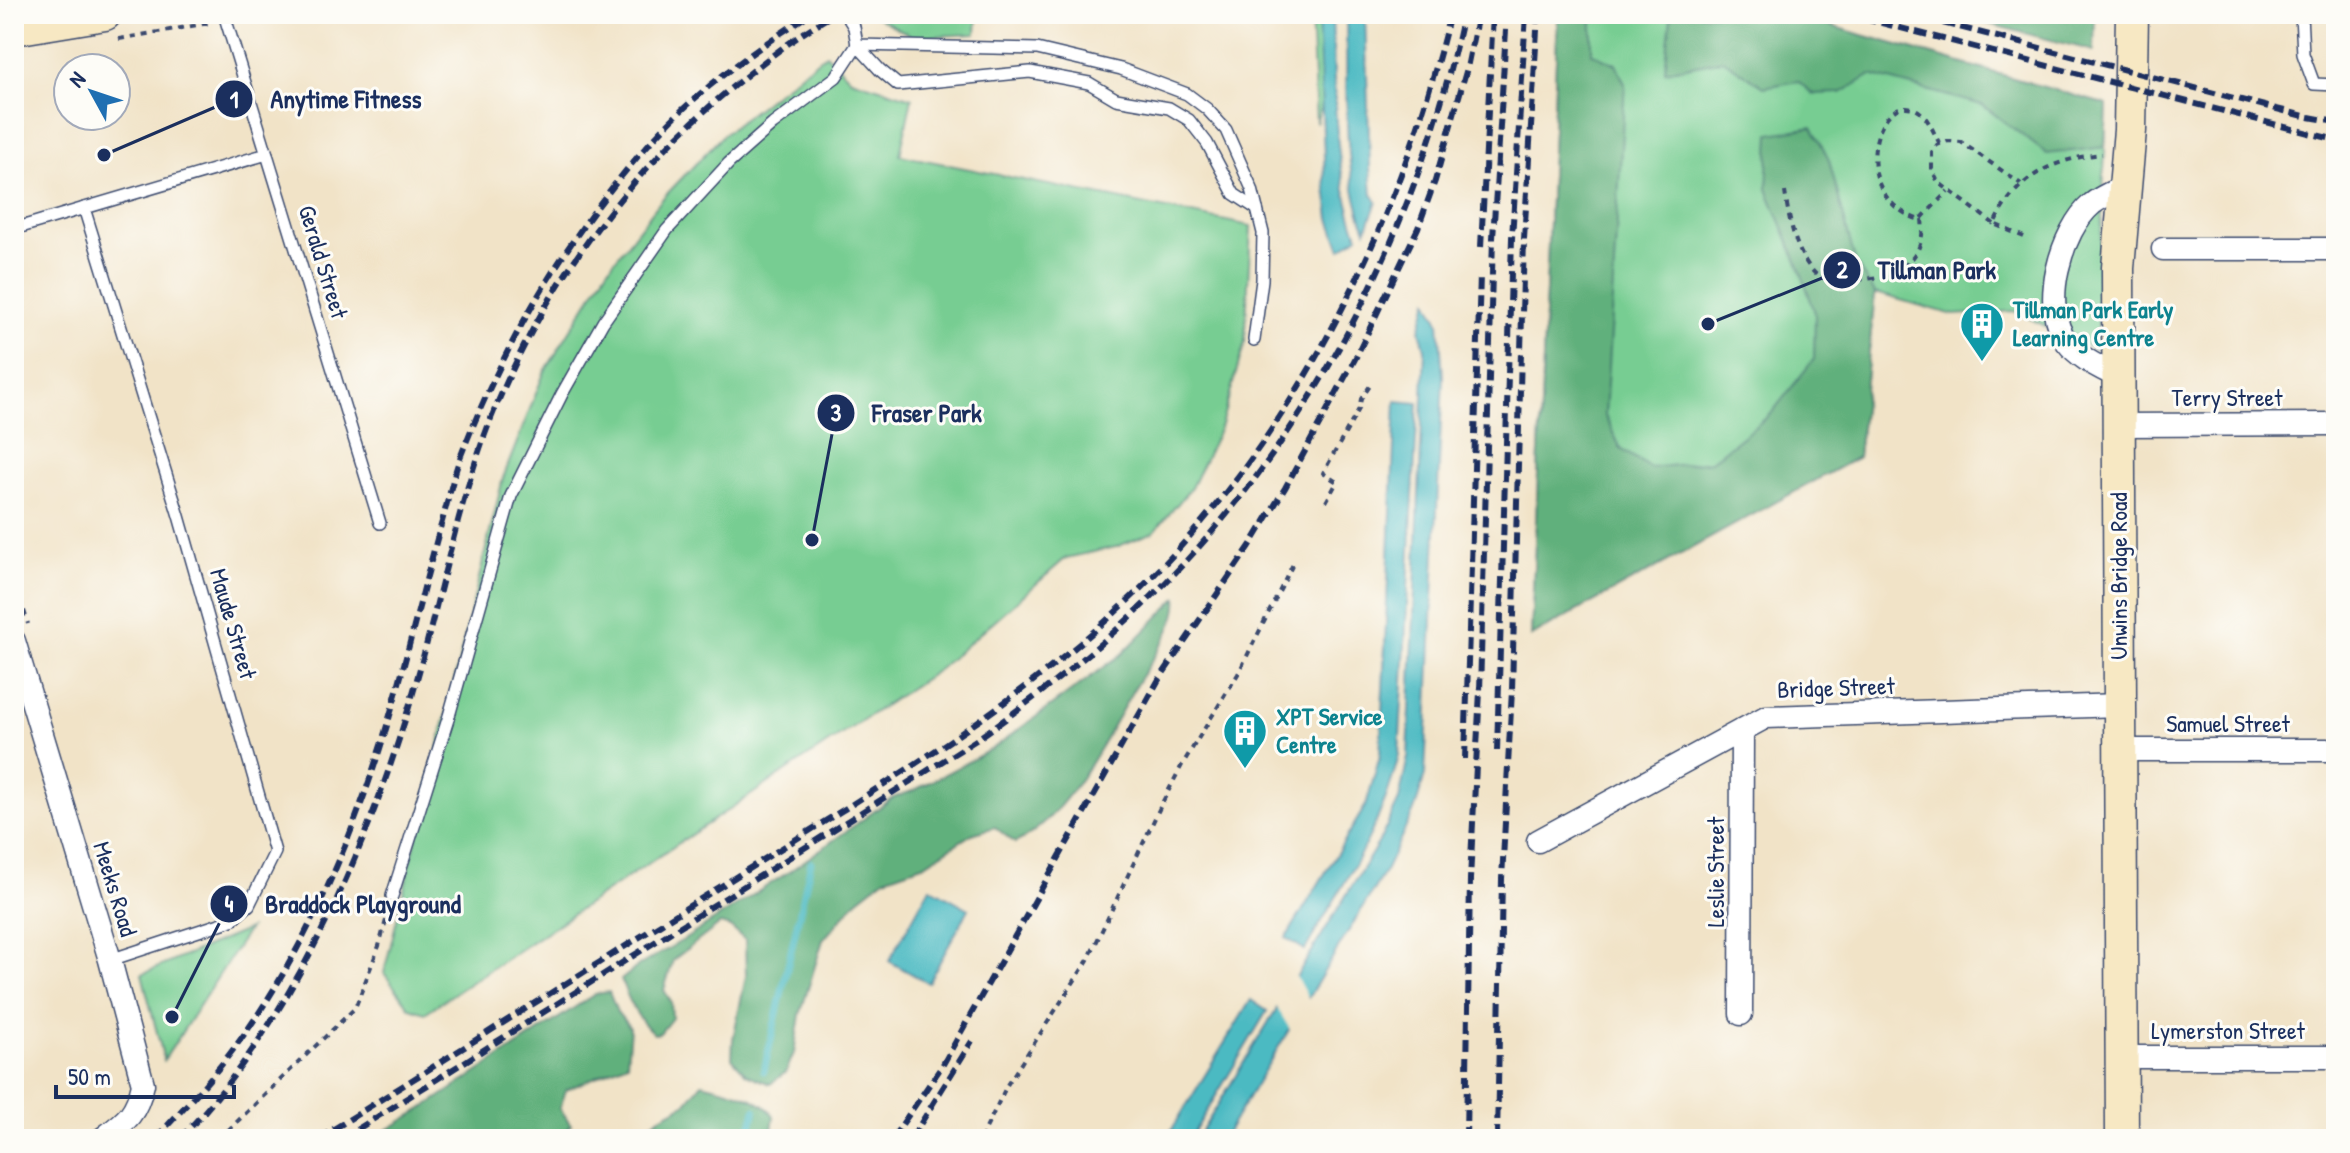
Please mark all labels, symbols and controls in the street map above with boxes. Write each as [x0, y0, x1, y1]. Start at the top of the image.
north arrow [52, 52, 132, 132]
text: N [61, 65, 92, 93]
callout: Anytime Fitness [214, 74, 437, 124]
text: Anytime Fitness [271, 81, 421, 117]
text: 1 [230, 83, 239, 115]
street label: Gerald Street [292, 201, 357, 323]
callout: Tillman Park [1822, 245, 2012, 295]
text: Tillman Park [1877, 252, 1996, 287]
text: 2 [1836, 253, 1848, 285]
place label: Tillman Park Early Learning Centre [2012, 293, 2174, 354]
building icon: Tillman Park Early Learning Centre [1958, 300, 2006, 363]
street label: Terry Street [2172, 381, 2283, 413]
callout: Fraser Park [816, 388, 998, 438]
text: Fraser Park [871, 395, 982, 430]
text: 3 [831, 396, 842, 428]
street label: Unwins Bridge Road [2102, 492, 2134, 660]
street label: Maude Street [203, 565, 265, 683]
street label: Bridge Street [1777, 669, 1896, 705]
place label: XPT Service Centre [1276, 700, 1383, 760]
building icon: XPT Service Centre [1221, 707, 1269, 770]
street label: Samuel Street [2166, 707, 2291, 739]
street label: Leslie Street [1699, 816, 1731, 927]
street label: Meeks Road [86, 837, 146, 940]
callout: Braddock Playground [209, 879, 477, 929]
text: Braddock Playground [265, 886, 462, 922]
text: 4 [225, 887, 234, 919]
street label: Lymerston Street [2151, 1014, 2306, 1046]
scale bar [56, 1049, 234, 1099]
text: 50 m [68, 1060, 111, 1092]

